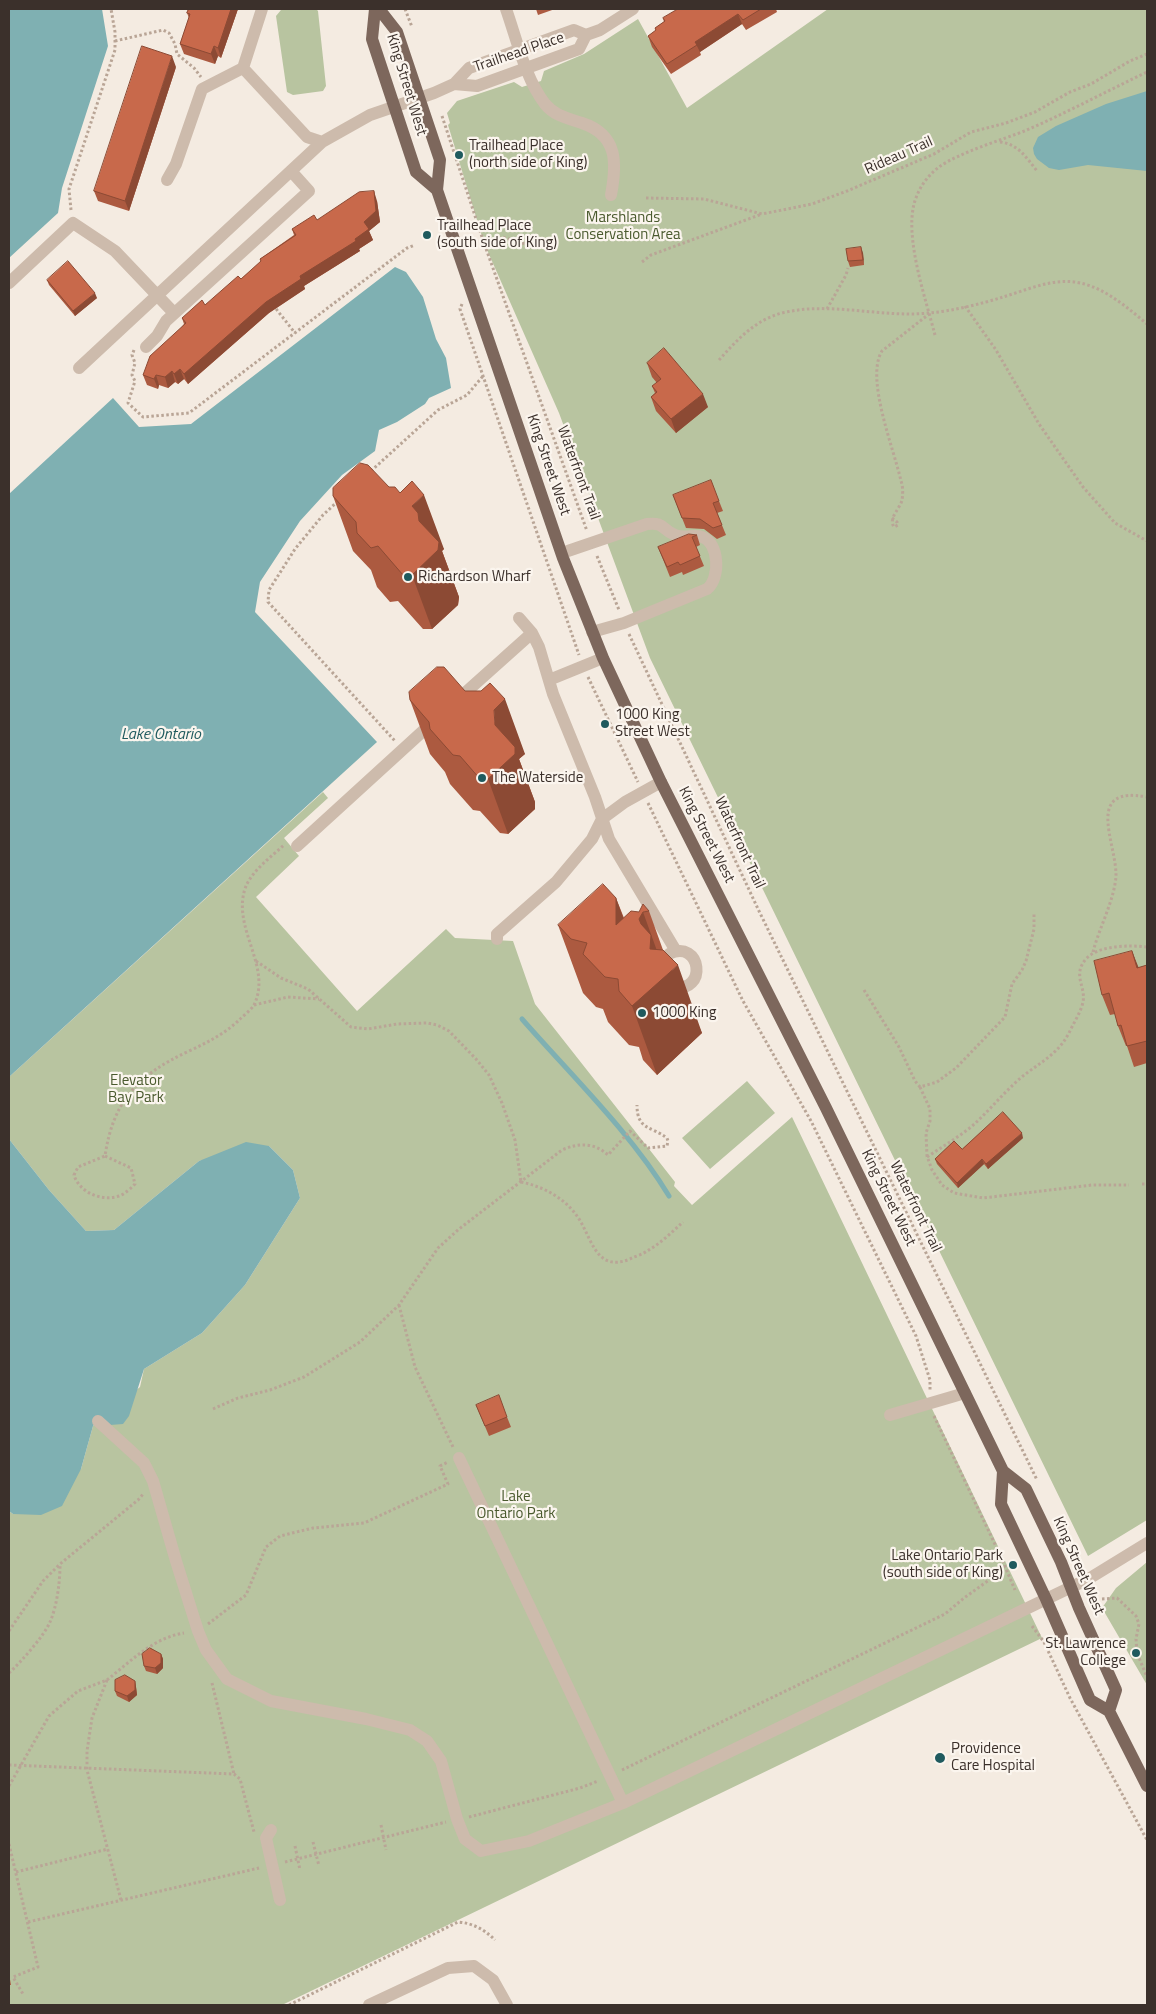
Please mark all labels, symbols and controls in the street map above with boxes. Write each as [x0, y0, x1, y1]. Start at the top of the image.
street label: Trailhead Place [471, 29, 567, 77]
street label: King Street West [382, 32, 430, 138]
street label: Rideau Trail [862, 133, 936, 179]
place label: Trailhead Place (north side of King) [469, 137, 587, 172]
marker: Trailhead Place (north side of King) [453, 149, 465, 161]
park label: Marshlands Conservation Area [565, 209, 681, 244]
place label: Trailhead Place (south side of King) [437, 217, 557, 252]
marker: Trailhead Place (south side of King) [421, 229, 433, 241]
street label: King Street West [522, 412, 574, 518]
street label: Waterfront Trail [553, 423, 603, 523]
place label: Richardson Wharf [418, 568, 531, 586]
marker: Richardson Wharf [402, 571, 414, 583]
place label: 1000 King Street West [615, 706, 690, 741]
marker: 1000 King Street West [599, 718, 611, 730]
water label: Lake Ontario [121, 725, 201, 745]
place label: The Waterside [492, 769, 583, 787]
marker: The Waterside [476, 772, 488, 784]
street label: King Street West [674, 784, 738, 886]
street label: Waterfront Trail [710, 794, 768, 892]
place label: 1000 King [652, 1004, 716, 1022]
marker: 1000 King [636, 1007, 648, 1019]
park label: Elevator Bay Park [108, 1072, 164, 1107]
street label: King Street West [857, 1147, 919, 1249]
street label: Waterfront Trail [885, 1158, 945, 1256]
park label: Lake Ontario Park [476, 1488, 556, 1523]
street label: King Street West [1048, 1514, 1108, 1618]
place label: Lake Ontario Park (south side of King) [883, 1547, 1003, 1582]
marker: Lake Ontario Park (south side of King) [1007, 1559, 1019, 1571]
place label: St. Lawrence College [1045, 1635, 1126, 1670]
marker: St. Lawrence College [1130, 1647, 1142, 1659]
place label: Providence Care Hospital [951, 1740, 1035, 1775]
marker: Providence Care Hospital [933, 1751, 947, 1765]

